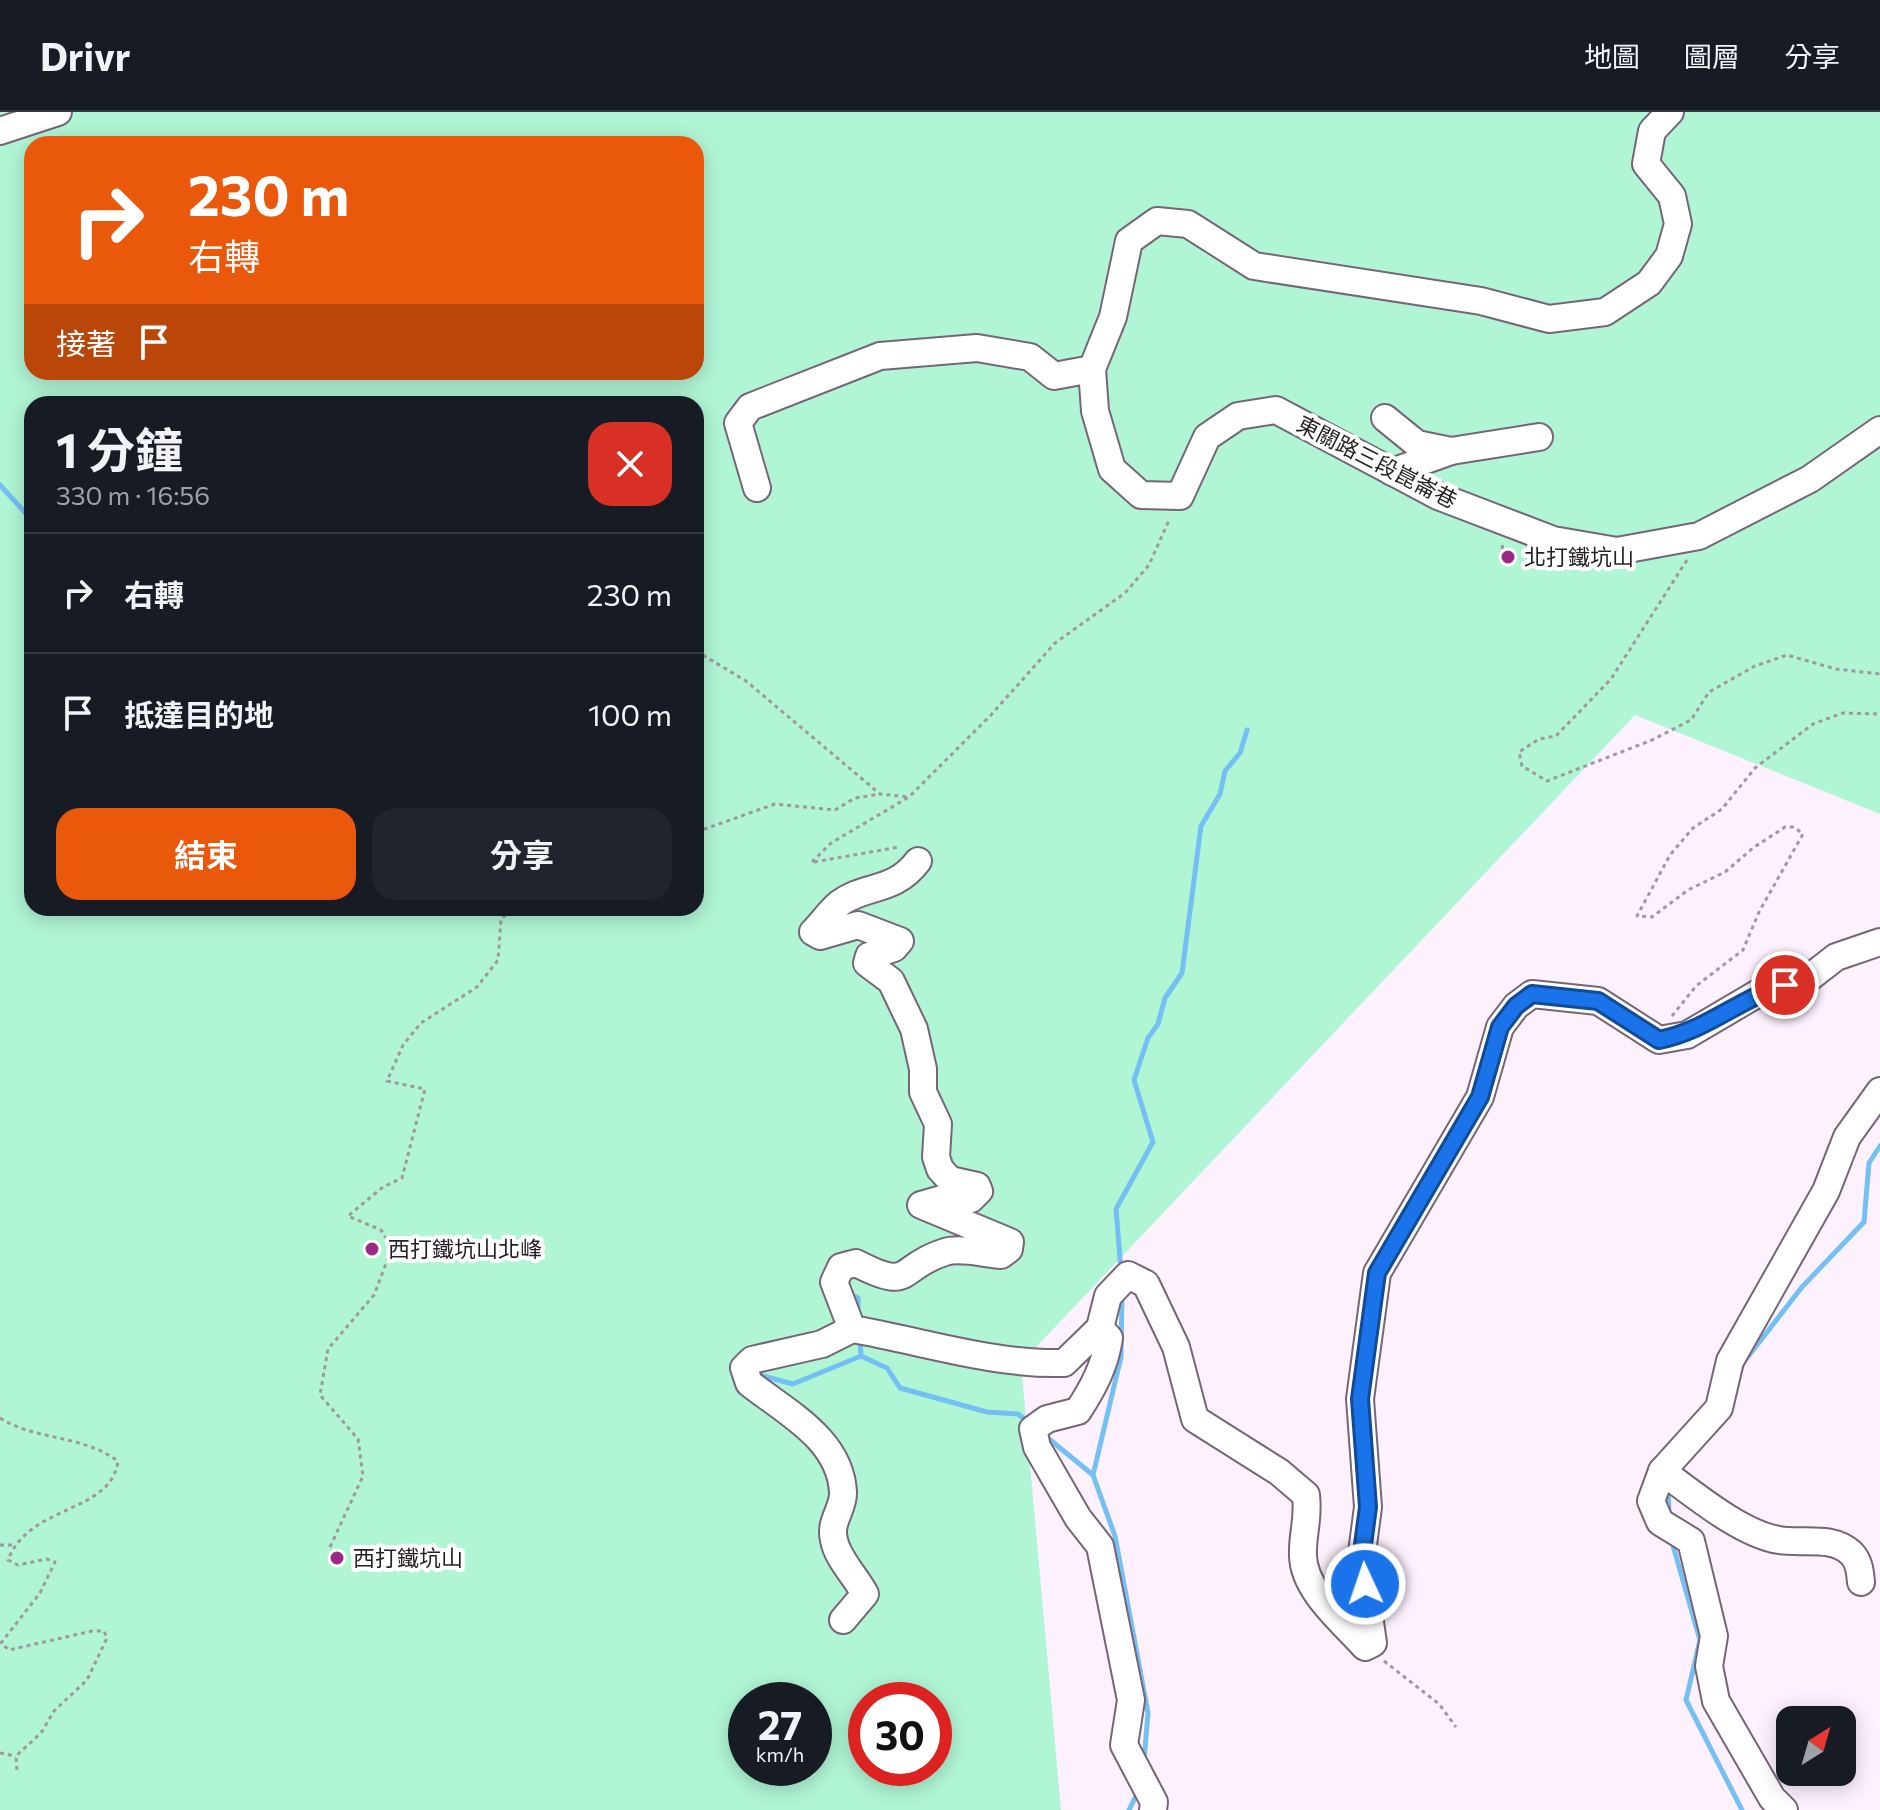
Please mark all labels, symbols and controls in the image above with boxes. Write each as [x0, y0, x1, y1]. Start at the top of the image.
text: Drivr [40, 32, 130, 79]
text: 地圖 [1584, 39, 1640, 73]
text: 圖層 [1684, 39, 1740, 73]
text: 分享 [1784, 39, 1840, 73]
text: 230 m [188, 159, 349, 228]
icon: right [56, 168, 160, 272]
text: 右轉 [188, 233, 260, 277]
icon: arrive [132, 320, 176, 364]
text: 接著 [56, 324, 116, 361]
street label: 東關路三段崑崙巷 [1293, 410, 1462, 514]
text: 1 分鐘 [56, 419, 183, 478]
button: close [588, 422, 672, 506]
text: 330 m · 16:56 [56, 479, 210, 510]
place label: 北打鐵坑山 [1524, 543, 1634, 570]
marker: 北打鐵坑山 [1499, 548, 1517, 566]
icon: right [56, 571, 100, 615]
text: 右轉 [124, 575, 184, 612]
text: 230 m [587, 575, 672, 612]
icon: arrive [56, 691, 100, 735]
text: 抵達目的地 [124, 695, 274, 732]
text: 100 m [588, 695, 672, 732]
button: 結束 [56, 808, 356, 900]
button: 分享 [372, 808, 672, 900]
pin [1751, 951, 1819, 1019]
icon: arrive [1763, 963, 1807, 1007]
place label: 西打鐵坑山北峰 [388, 1235, 542, 1262]
marker: 西打鐵坑山北峰 [363, 1240, 381, 1258]
position arrow [1323, 1542, 1407, 1626]
place label: 西打鐵坑山 [353, 1544, 463, 1571]
marker: 西打鐵坑山 [328, 1549, 346, 1567]
speed limit sign: 30 [848, 1682, 952, 1786]
text: 27 [758, 1699, 802, 1748]
north arrow [1776, 1706, 1856, 1786]
map controls [1776, 1706, 1856, 1786]
text: km/h [756, 1742, 804, 1766]

